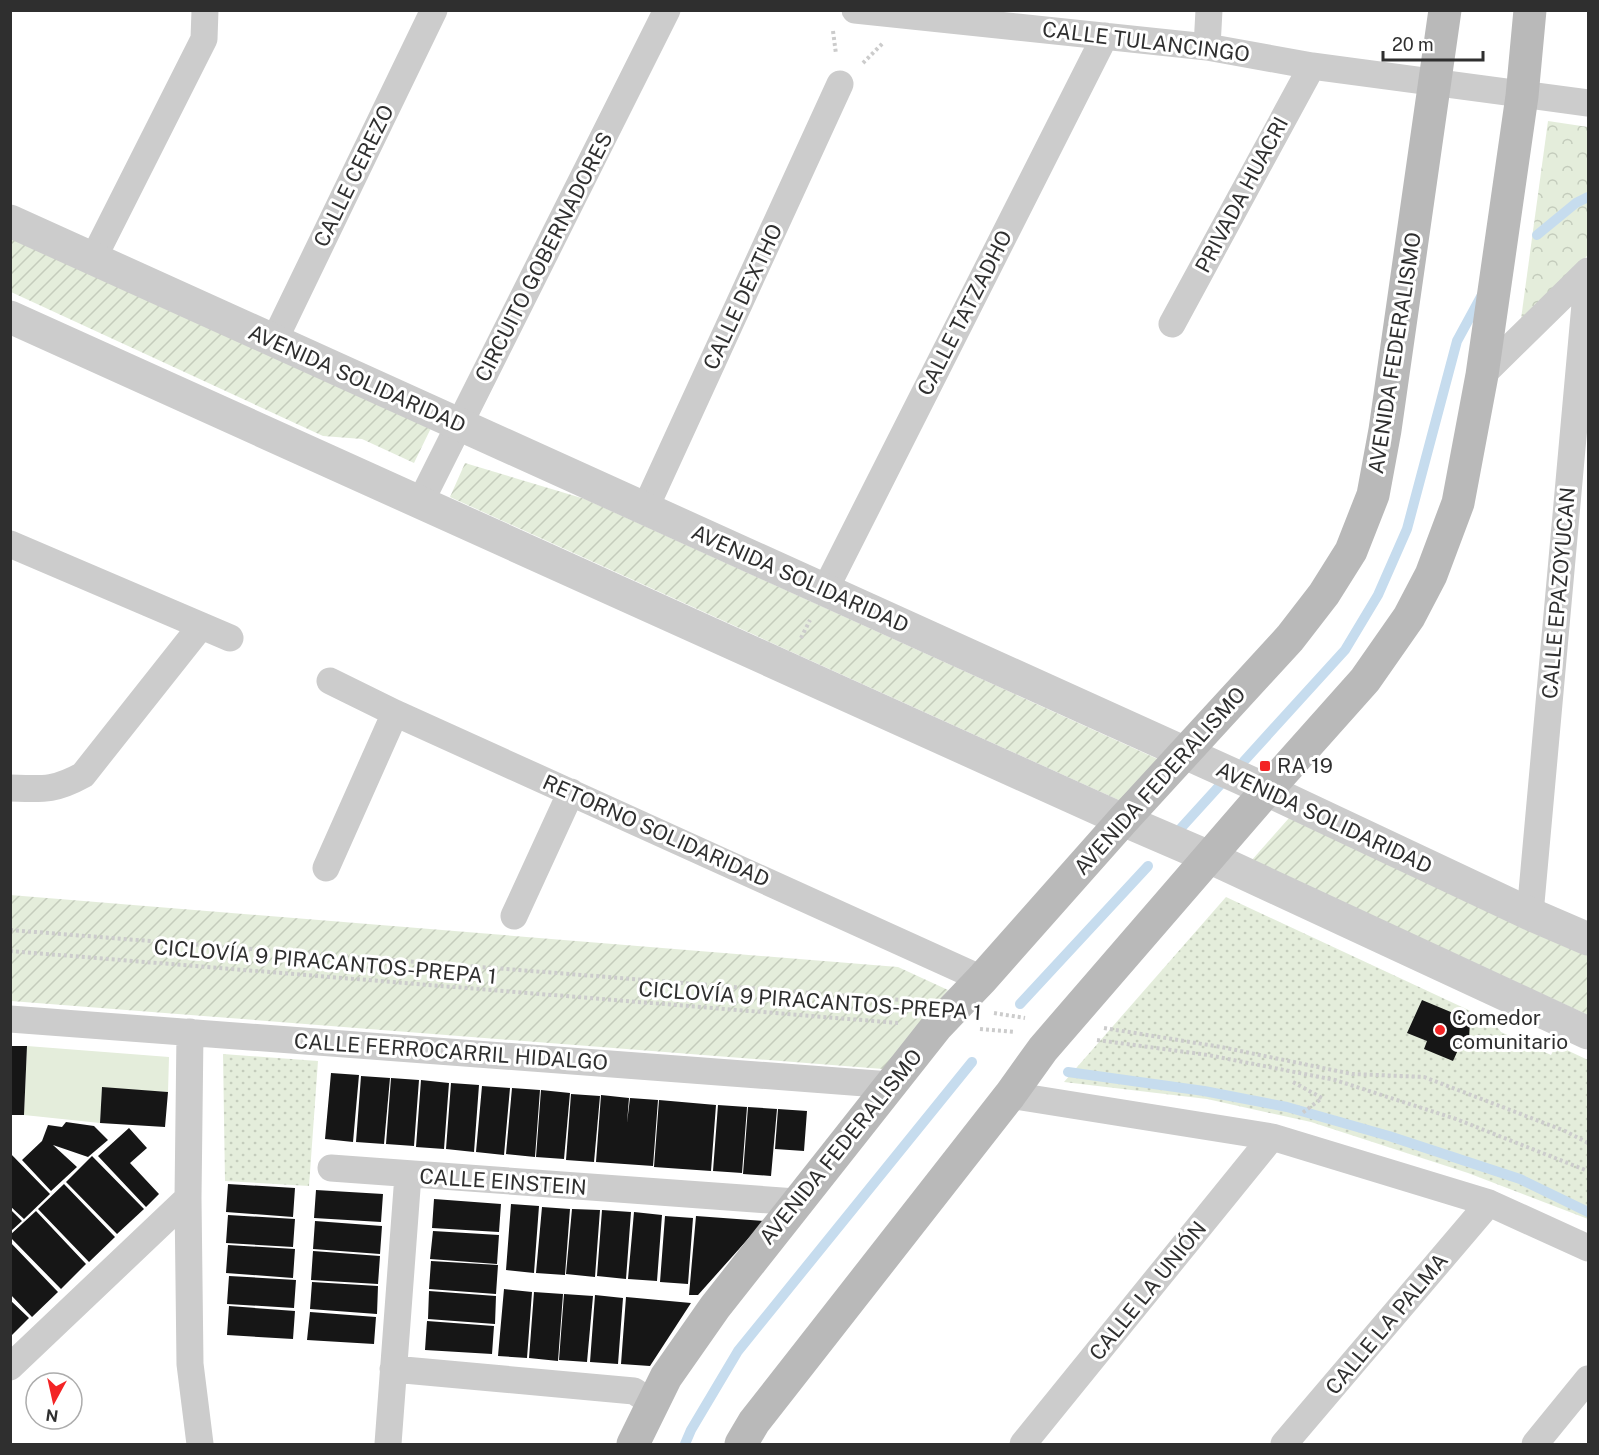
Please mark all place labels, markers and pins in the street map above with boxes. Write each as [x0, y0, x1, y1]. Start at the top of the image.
place label: RA 19 [1277, 753, 1333, 778]
marker: RA 19 [1258, 759, 1272, 773]
place label: Comedor comunitario [1452, 1005, 1568, 1054]
marker: Comedor comunitario [1433, 1023, 1447, 1037]

